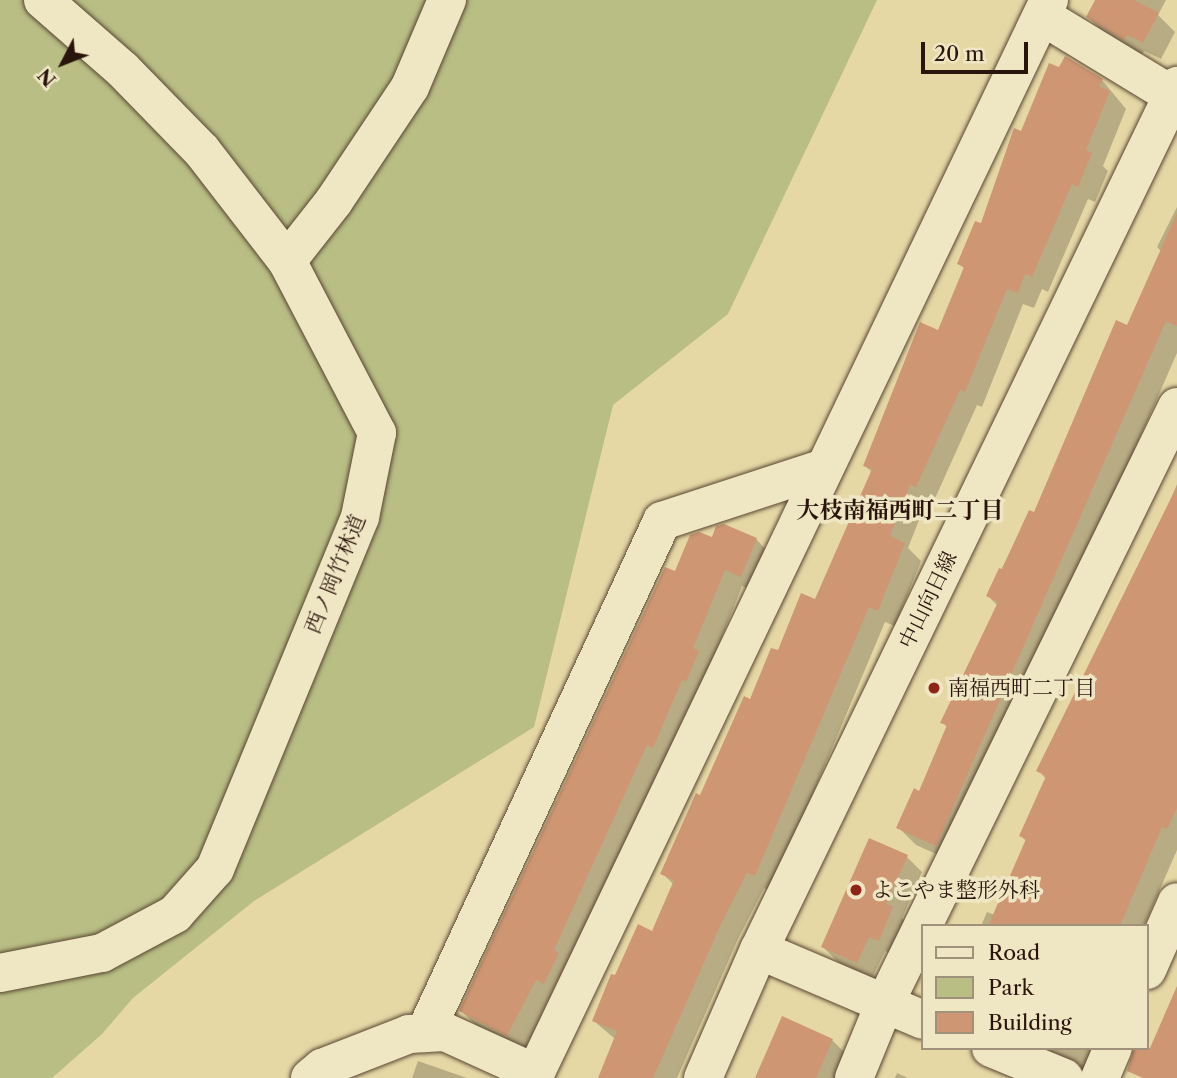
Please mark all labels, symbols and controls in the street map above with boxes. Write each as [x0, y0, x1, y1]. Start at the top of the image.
north arrow [28, 28, 98, 98]
scale bar [925, 28, 1032, 72]
text: 20 m [934, 41, 985, 66]
text: N [33, 64, 61, 91]
district label: 大枝南福西町二丁目 [797, 496, 1003, 524]
street label: 西ノ岡竹林道 [300, 511, 370, 637]
street label: 中山向日線 [894, 547, 962, 653]
place label: 南福西町二丁目 [948, 675, 1095, 701]
marker: 南福西町二丁目 [926, 680, 942, 696]
place label: よこやま整形外科 [872, 877, 1040, 903]
marker: よこやま整形外科 [846, 880, 866, 900]
legend [922, 924, 1149, 1050]
text: Road [988, 940, 1040, 965]
text: Park [988, 975, 1034, 1000]
text: Building [988, 1010, 1072, 1035]

